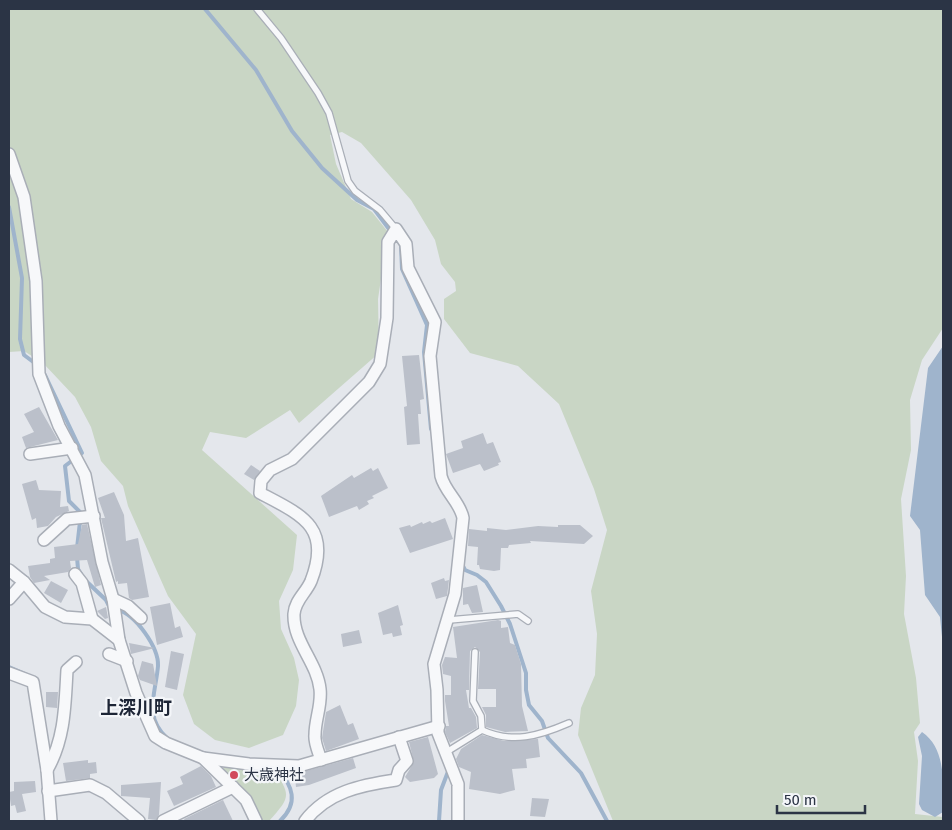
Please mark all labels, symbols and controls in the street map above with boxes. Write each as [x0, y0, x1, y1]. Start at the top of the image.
district label: 上深川町 [100, 697, 172, 719]
place label: 大歳神社 [244, 766, 304, 784]
marker: 大歳神社 [228, 769, 240, 781]
scale bar [777, 782, 864, 814]
text: 50 m [784, 791, 817, 809]

